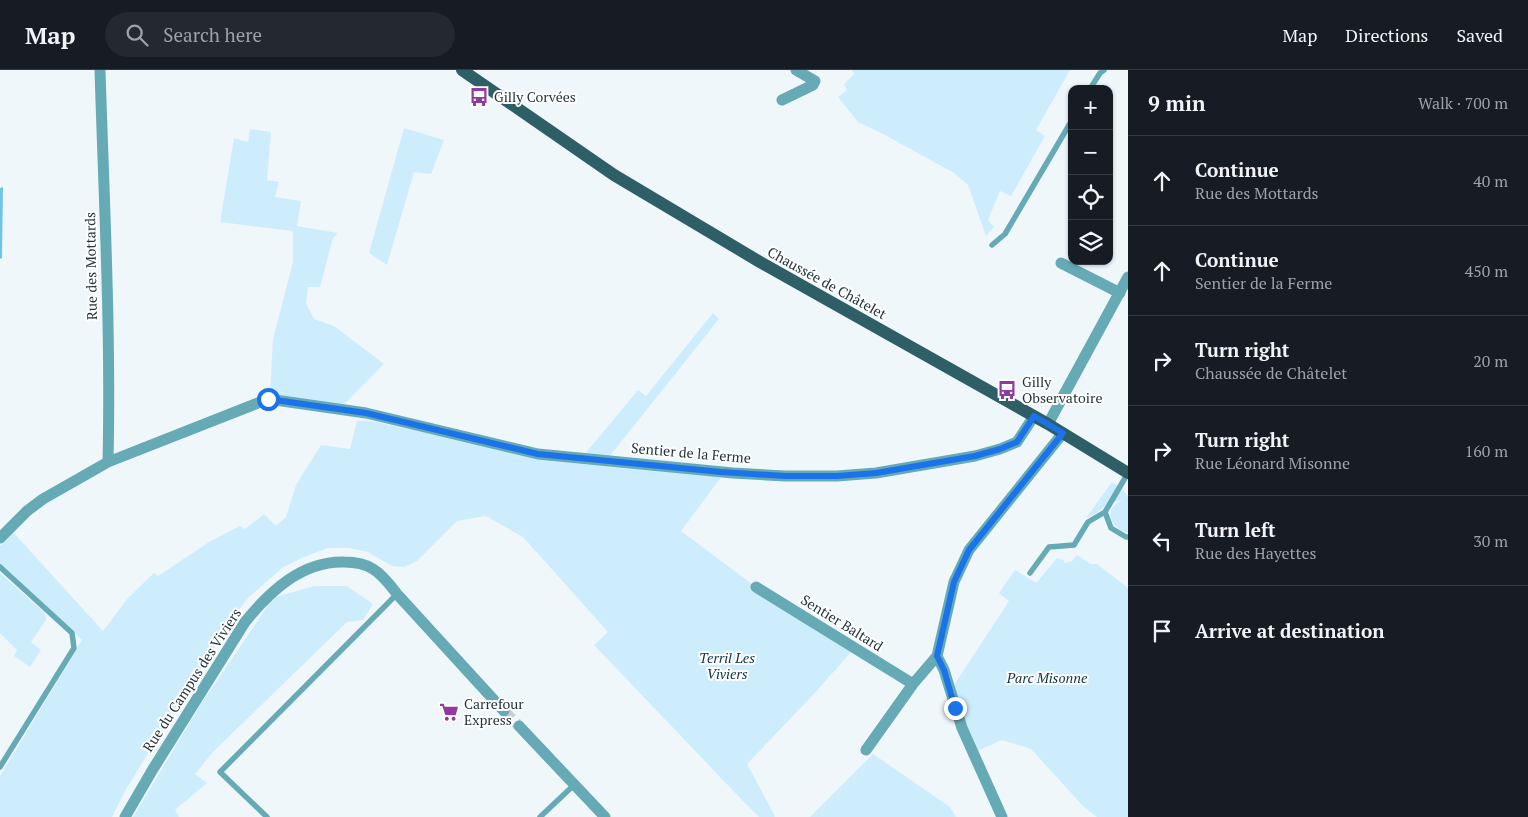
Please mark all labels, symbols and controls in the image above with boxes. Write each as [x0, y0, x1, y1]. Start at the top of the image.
search box [105, 12, 455, 57]
text: Map [25, 19, 75, 51]
icon: search [123, 21, 151, 49]
text: Search here [163, 22, 262, 47]
text: Map [1282, 23, 1317, 47]
text: Directions [1345, 23, 1428, 47]
text: Saved [1456, 23, 1503, 47]
map controls [1068, 85, 1113, 265]
button: + [1068, 85, 1113, 130]
bus stop icon: Gilly Corvées [468, 86, 490, 108]
place label: Gilly Corvées [494, 87, 576, 106]
text: 9 min [1148, 89, 1205, 117]
text: Walk · 700 m [1418, 92, 1508, 114]
button: − [1068, 130, 1113, 175]
text: Continue [1195, 157, 1279, 182]
icon: ahead [1148, 167, 1176, 195]
text: 40 m [1473, 170, 1508, 192]
button: locate [1068, 175, 1113, 220]
text: Rue des Mottards [1195, 182, 1319, 204]
street label: Rue des Mottards [80, 212, 101, 320]
button: layers [1068, 220, 1113, 265]
street label: Chaussée de Châtelet [764, 242, 891, 324]
text: Continue [1195, 247, 1279, 272]
icon: ahead [1148, 257, 1176, 285]
text: 450 m [1465, 260, 1508, 282]
text: Sentier de la Ferme [1195, 272, 1332, 294]
text: Turn right [1195, 337, 1289, 362]
icon: right [1148, 347, 1176, 375]
text: 20 m [1473, 350, 1508, 372]
text: Chaussée de Châtelet [1195, 362, 1347, 384]
place label: Gilly Observatoire [1022, 372, 1102, 407]
bus stop icon: Gilly Observatoire [996, 379, 1018, 401]
route start [257, 388, 280, 411]
text: Turn right [1195, 427, 1289, 452]
icon: right [1148, 437, 1176, 465]
street label: Sentier de la Ferme [630, 438, 752, 467]
text: 160 m [1465, 440, 1508, 462]
text: Rue Léonard Misonne [1195, 452, 1350, 474]
text: Turn left [1195, 517, 1276, 542]
icon: left [1148, 527, 1176, 555]
text: 30 m [1473, 530, 1508, 552]
text: Rue des Hayettes [1195, 542, 1316, 564]
street label: Sentier Baltard [798, 590, 887, 655]
street label: Rue du Campus des Viviers [138, 604, 245, 755]
icon: arrive [1148, 617, 1176, 645]
text: Arrive at destination [1195, 618, 1384, 643]
park label: Terril Les Viviers [699, 648, 755, 683]
park label: Parc Misonne [1006, 668, 1088, 687]
place label: Carrefour Express [464, 694, 524, 729]
route end [944, 697, 967, 720]
supermarket icon: Carrefour Express [438, 701, 460, 723]

